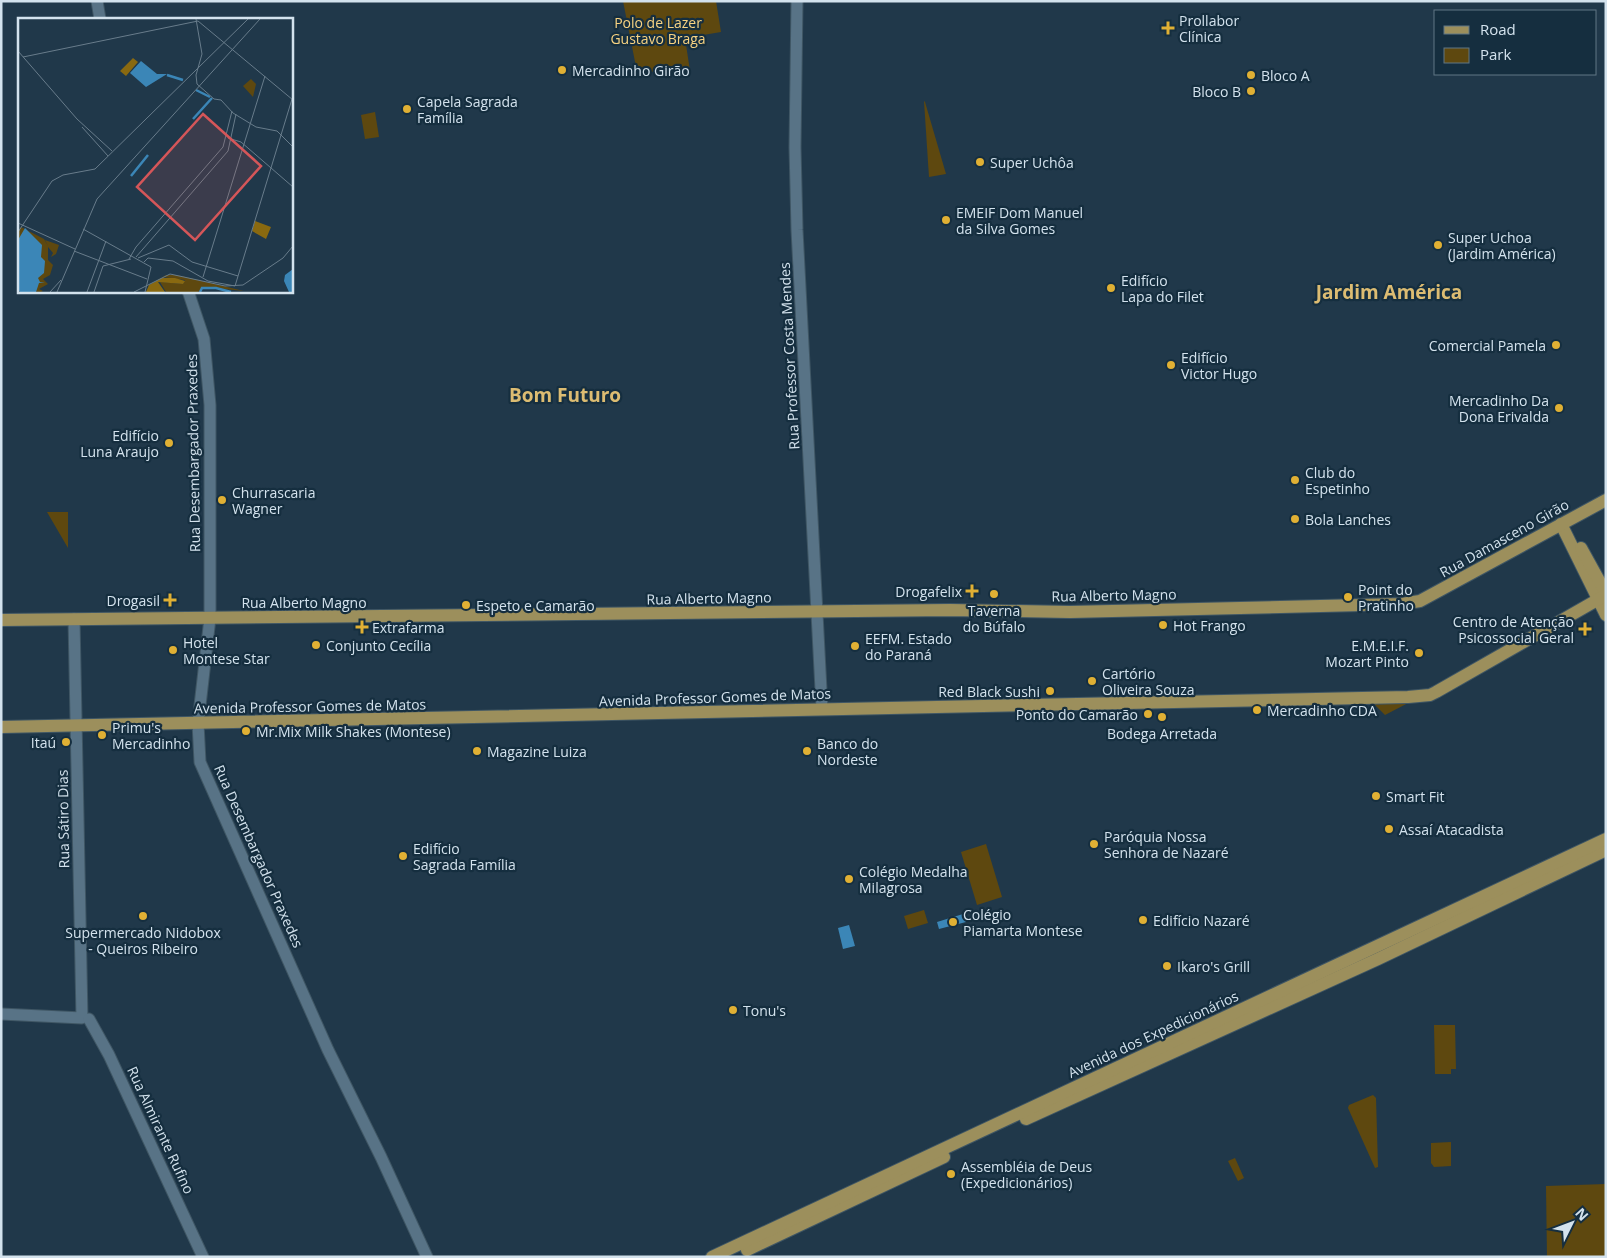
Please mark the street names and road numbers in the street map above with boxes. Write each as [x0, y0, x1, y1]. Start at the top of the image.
street label: Rua Professor Costa Mendes [775, 262, 803, 450]
street label: Rua Desembargador Praxedes [182, 353, 204, 552]
street label: Rua Damasceno Girão [1436, 495, 1572, 581]
street label: Rua Alberto Magno [1051, 584, 1177, 606]
street label: Rua Alberto Magno [646, 587, 772, 609]
street label: Rua Alberto Magno [241, 593, 367, 612]
street label: Avenida Professor Gomes de Matos [599, 683, 832, 711]
street label: Avenida Professor Gomes de Matos [194, 694, 427, 718]
street label: Rua Desembargador Praxedes [210, 762, 308, 951]
street label: Rua Sátiro Dias [53, 769, 73, 868]
street label: Avenida dos Expedicionários [1065, 986, 1242, 1082]
street label: Rua Almirante Rufino [123, 1063, 199, 1197]

